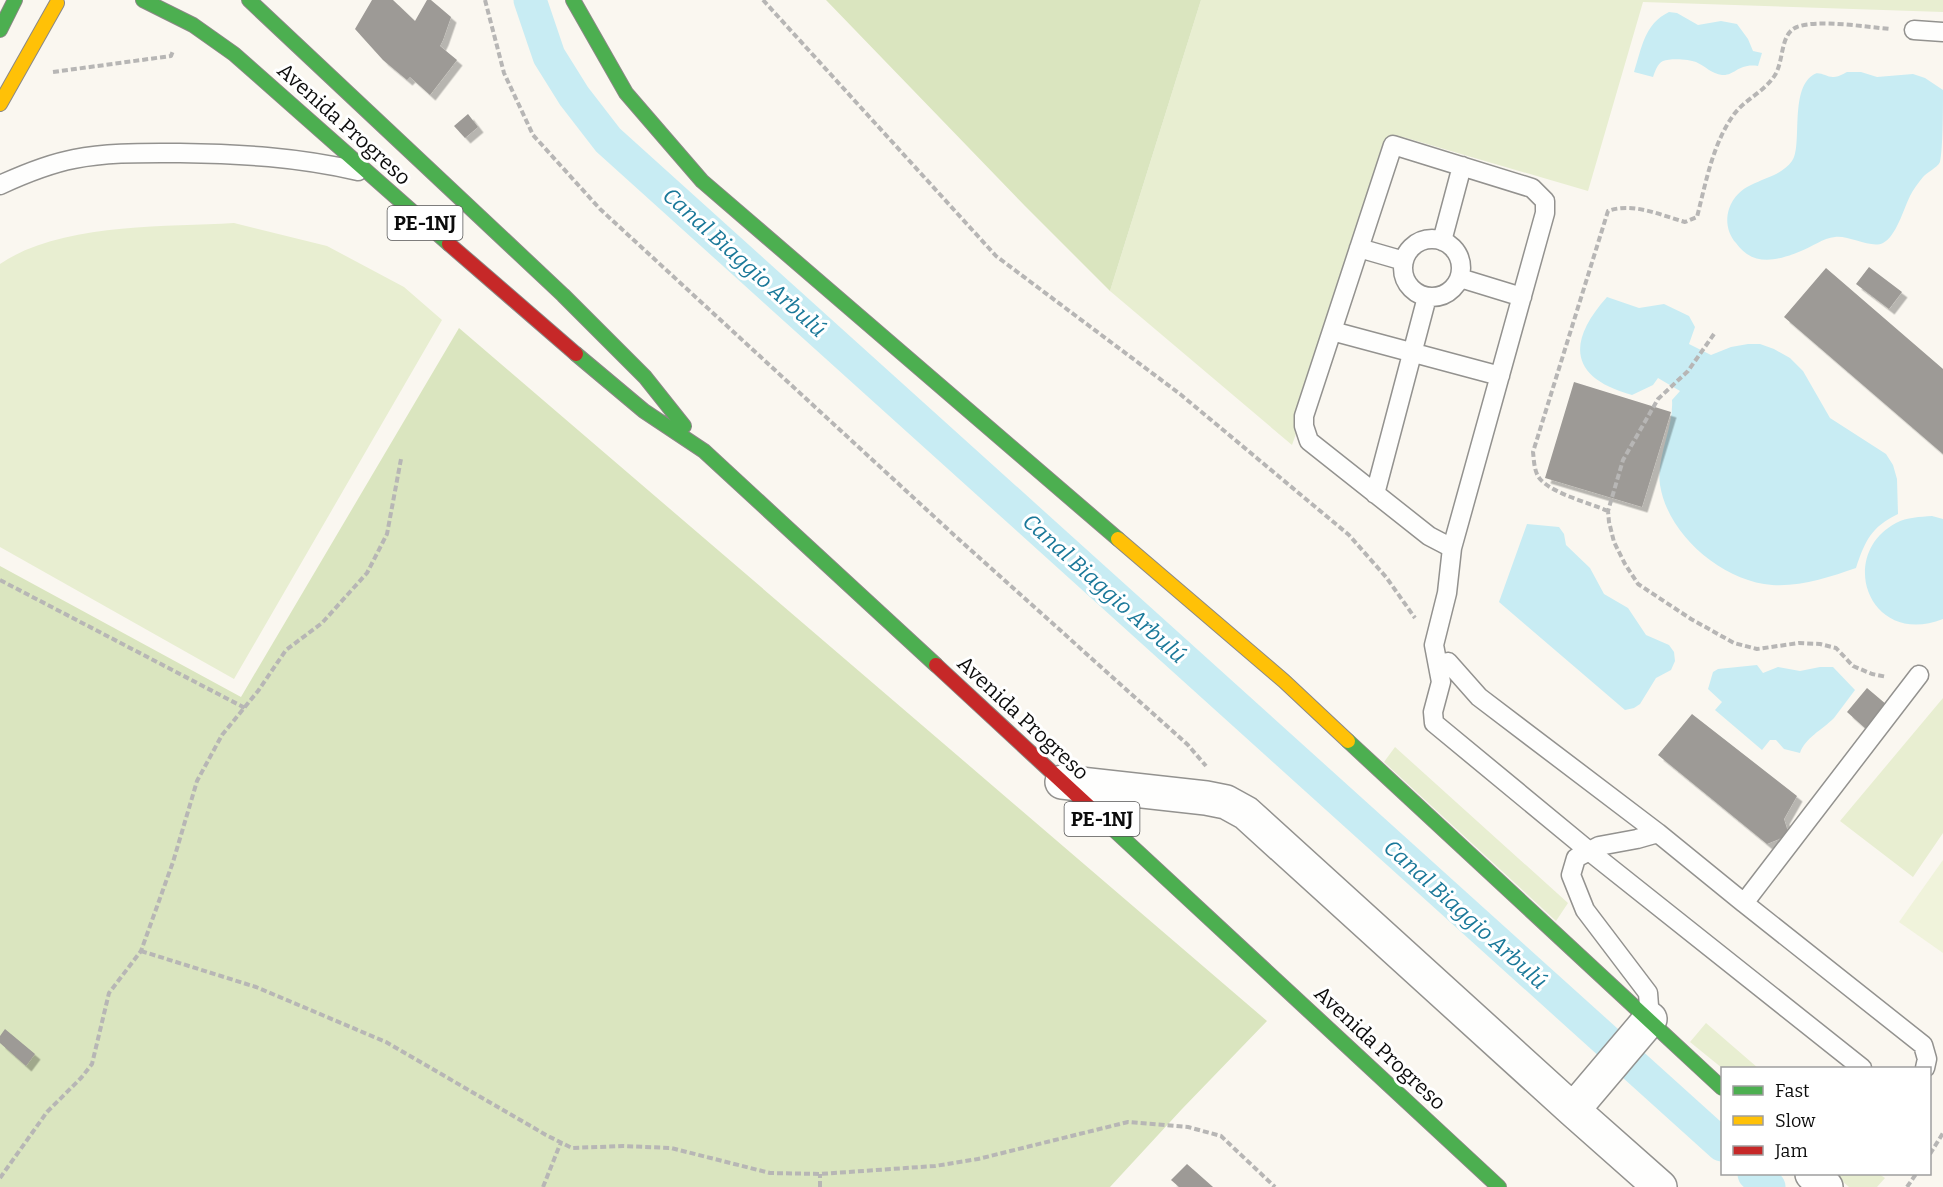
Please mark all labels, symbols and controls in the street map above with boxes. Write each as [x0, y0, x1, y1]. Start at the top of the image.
street label: Avenida Progreso [272, 57, 416, 191]
water label: Canal Biaggio Arbulú [657, 182, 832, 343]
road number: PE-1NJ [388, 206, 462, 240]
water label: Canal Biaggio Arbulú [1017, 508, 1192, 669]
street label: Avenida Progreso [952, 650, 1094, 786]
road number: PE-1NJ [1064, 802, 1140, 836]
water label: Canal Biaggio Arbulú [1378, 834, 1553, 995]
street label: Avenida Progreso [1309, 980, 1451, 1116]
legend [1721, 1067, 1931, 1175]
text: Fast [1775, 1080, 1810, 1102]
text: Slow [1775, 1110, 1816, 1132]
text: Jam [1774, 1140, 1808, 1162]

